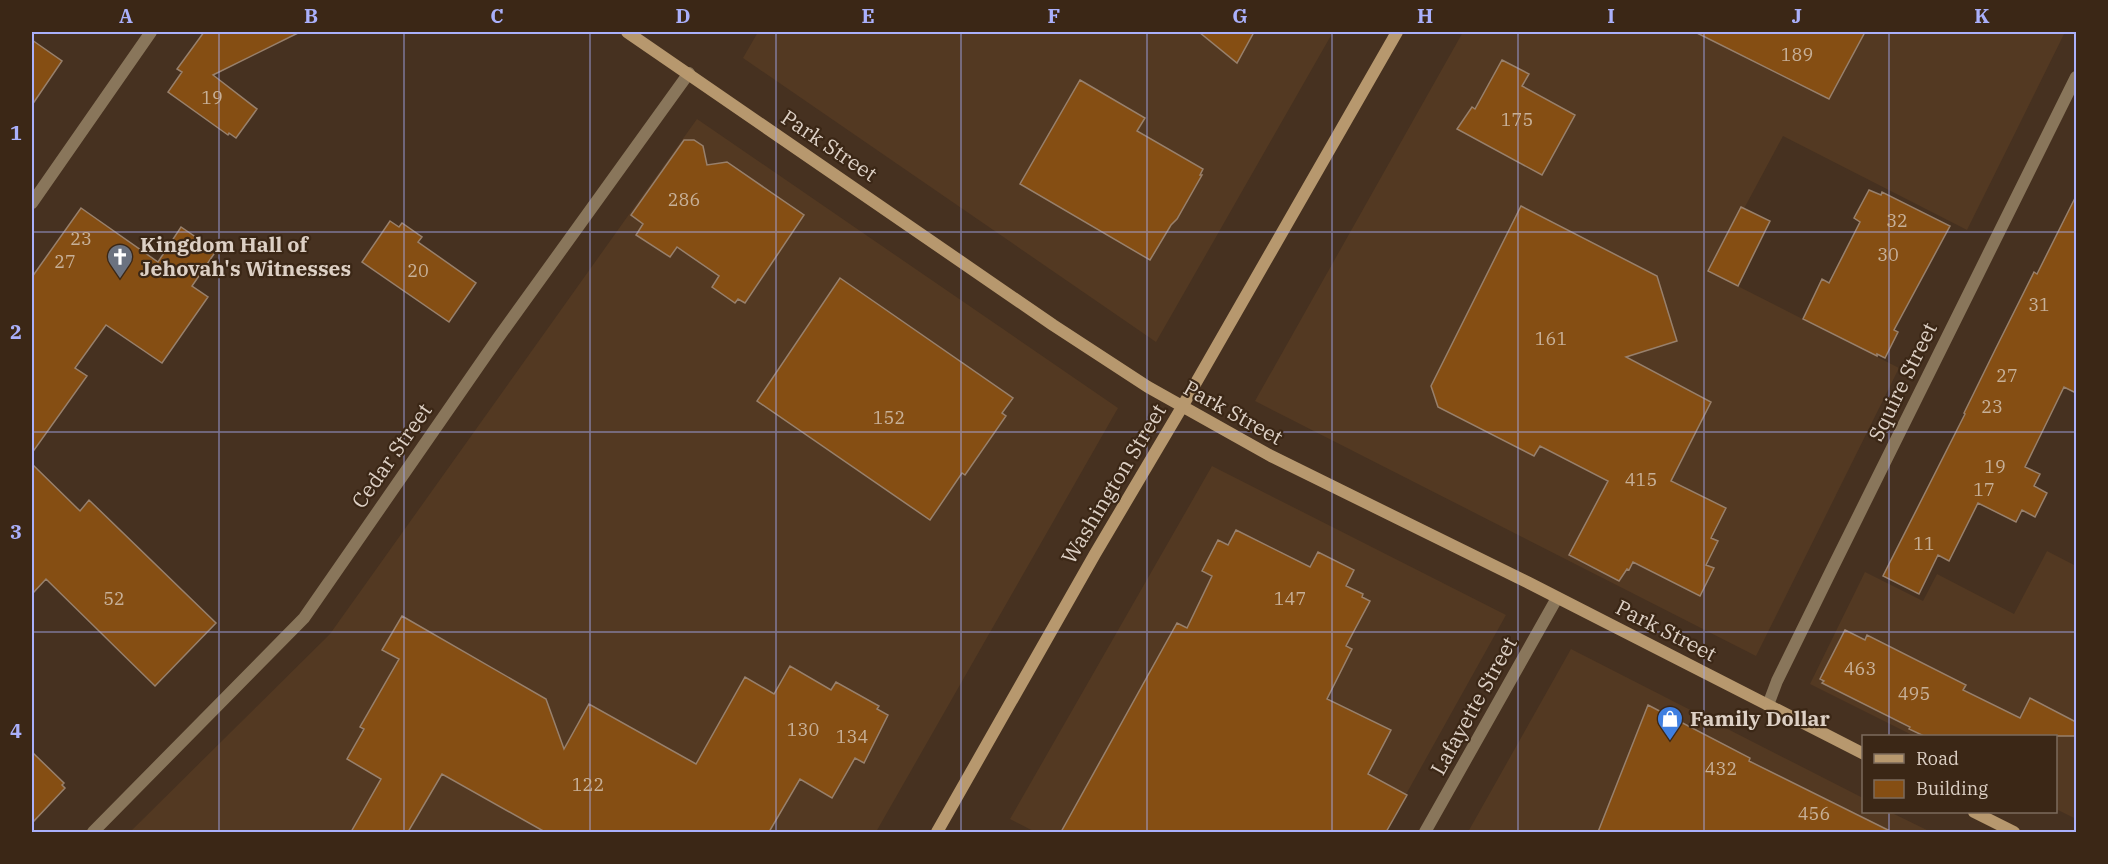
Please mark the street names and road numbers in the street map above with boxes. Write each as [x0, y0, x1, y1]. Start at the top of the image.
street label: Park Street [776, 103, 883, 187]
street label: Squire Street [1861, 317, 1943, 446]
street label: Park Street [1179, 373, 1288, 451]
street label: Cedar Street [345, 397, 438, 514]
street label: Washington Street [1054, 398, 1172, 569]
street label: Park Street [1611, 593, 1722, 667]
street label: Lafayette Street [1423, 631, 1523, 780]

